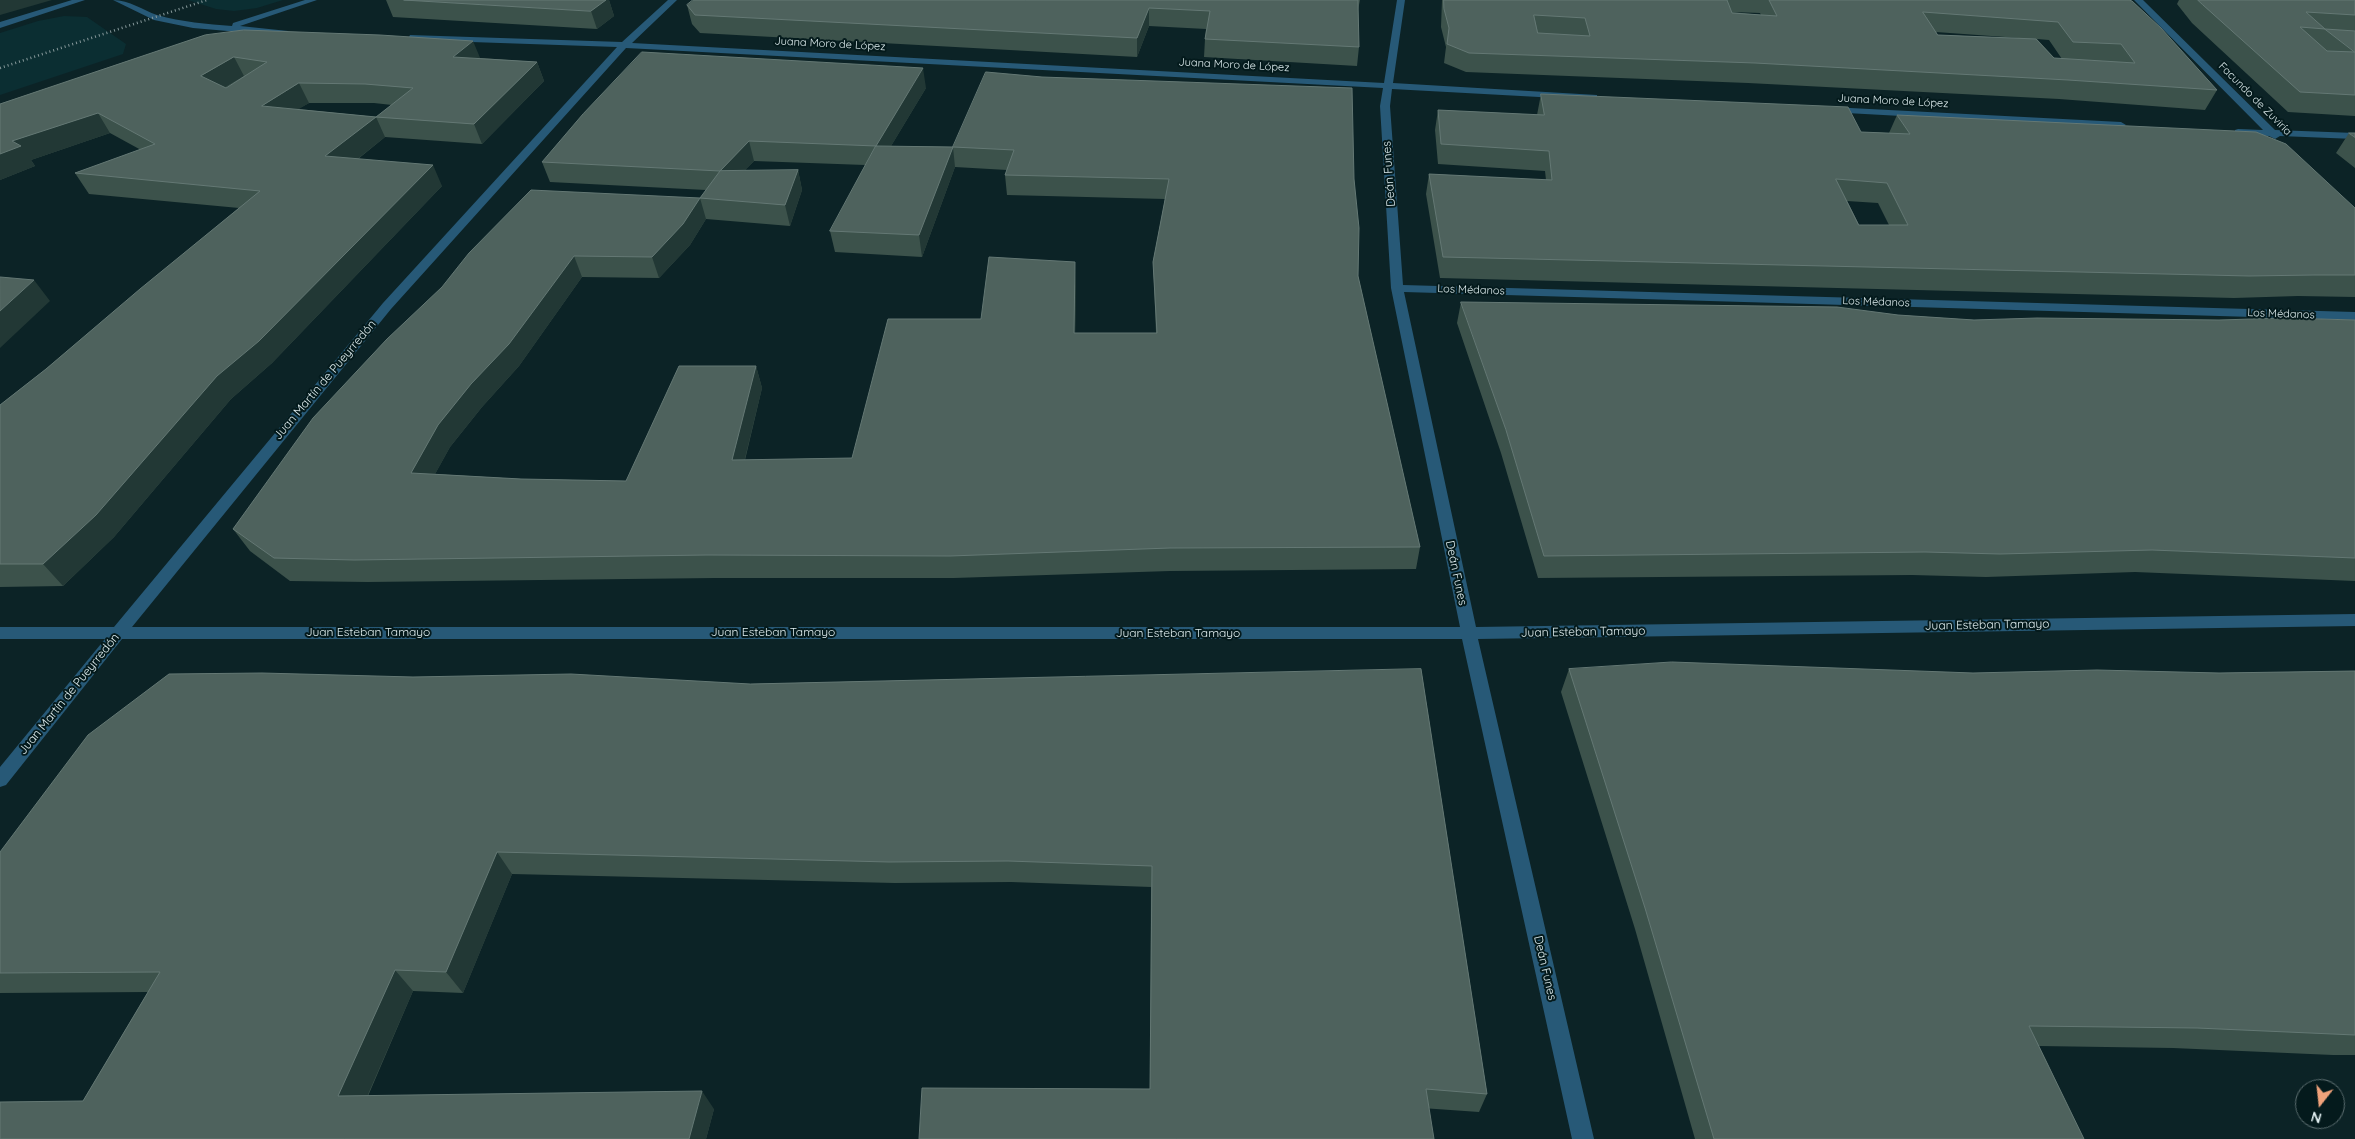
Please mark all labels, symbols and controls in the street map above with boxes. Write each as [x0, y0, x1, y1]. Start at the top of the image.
street label: Juana Moro de López [774, 35, 886, 53]
street label: Juana Moro de López [1178, 56, 1290, 74]
street label: Facundo de Zuviría [2216, 60, 2294, 138]
street label: Juana Moro de López [1837, 92, 1949, 110]
street label: Deán Funes [1380, 141, 1398, 207]
street label: Los Médanos [1437, 282, 1505, 298]
street label: Los Médanos [1842, 294, 1910, 310]
street label: Los Médanos [2247, 306, 2315, 322]
street label: Juan Martín de Pueyrredón [271, 317, 379, 443]
street label: Deán Funes [1442, 539, 1470, 607]
street label: Juan Esteban Tamayo [1925, 617, 2049, 633]
street label: Juan Esteban Tamayo [1521, 624, 1645, 640]
street label: Juan Esteban Tamayo [306, 625, 430, 639]
street label: Juan Esteban Tamayo [711, 625, 835, 639]
street label: Juan Esteban Tamayo [1116, 626, 1240, 640]
street label: Juan Martín de Pueyrredón [16, 630, 122, 758]
street label: Deán Funes [1531, 934, 1559, 1002]
north arrow [2295, 1079, 2345, 1129]
text: N [2309, 1107, 2324, 1128]

